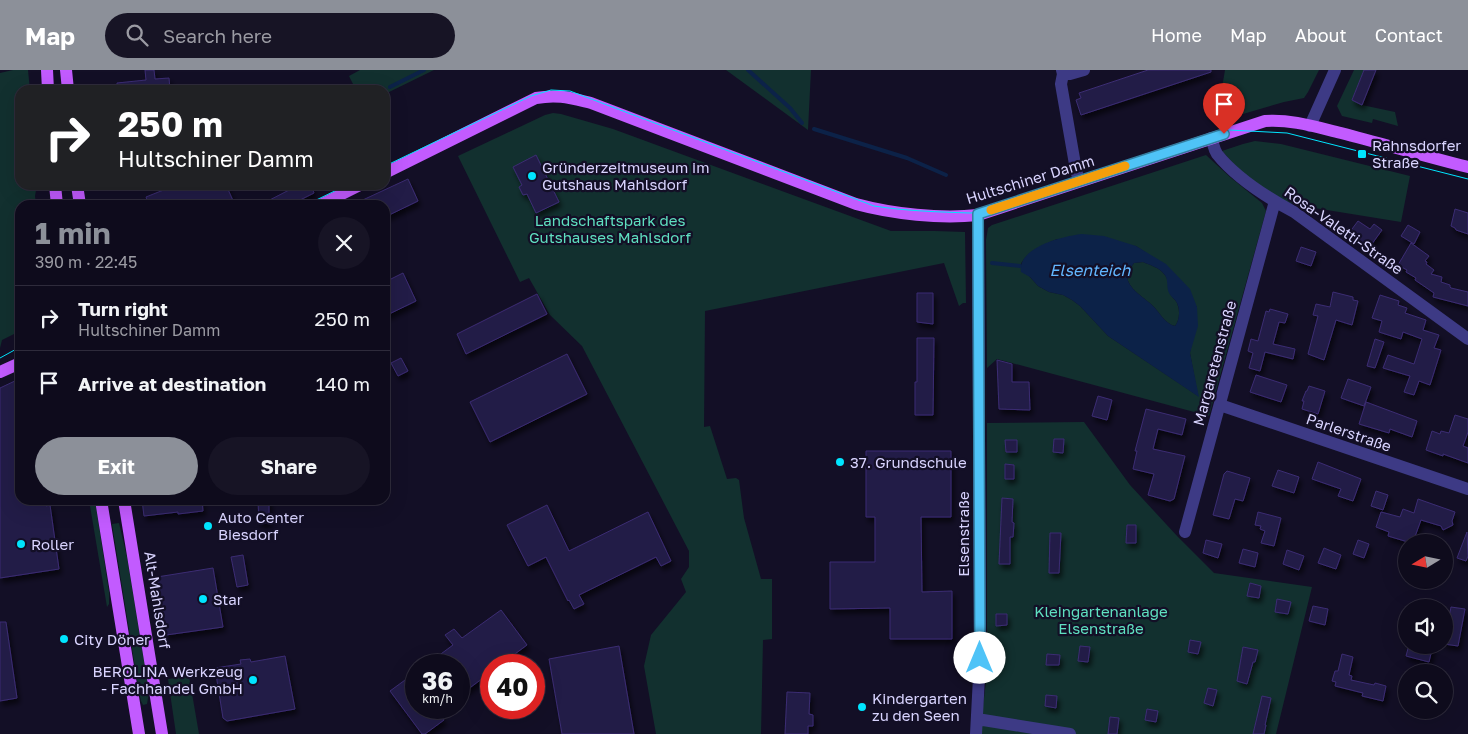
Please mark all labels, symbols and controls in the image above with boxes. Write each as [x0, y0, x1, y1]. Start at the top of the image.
search box [105, 13, 455, 58]
text: Map [25, 21, 75, 50]
icon: search [123, 21, 151, 49]
text: Search here [163, 24, 272, 47]
text: Home [1151, 24, 1202, 46]
text: Map [1230, 24, 1267, 46]
text: About [1295, 24, 1347, 46]
text: Contact [1375, 24, 1443, 46]
pin [1203, 83, 1245, 134]
icon: arrive [1210, 90, 1238, 118]
text: 250 m [118, 103, 223, 145]
icon: right [35, 105, 100, 170]
place label: Rahnsdorfer Straße [1372, 136, 1461, 171]
text: Hultschiner Damm [118, 145, 314, 172]
marker: Rahnsdorfer Straße [1356, 148, 1368, 160]
street label: Hultschiner Damm [964, 151, 1096, 207]
place label: Gründerzeitmuseum im Gutshaus Mahlsdorf [542, 158, 709, 193]
marker: Gründerzeitmuseum im Gutshaus Mahlsdorf [526, 170, 538, 182]
street label: Rosa-Valetti-Straße [1281, 182, 1407, 278]
park label: Landschaftspark des Gutshauses Mahlsdorf [529, 211, 691, 246]
text: 1 min [35, 215, 111, 251]
button: close [318, 217, 370, 269]
text: 390 m · 22:45 [35, 252, 137, 272]
water label: Elsenteich [1050, 260, 1132, 280]
text: Turn right [78, 297, 168, 320]
street label: Margaretenstraße [1189, 298, 1239, 427]
icon: right [35, 304, 63, 332]
text: 250 m [315, 307, 370, 330]
text: Hultschiner Damm [78, 320, 220, 340]
icon: arrive [35, 369, 63, 397]
text: Arrive at destination [78, 372, 266, 395]
text: 140 m [316, 372, 370, 395]
street label: Parlerstraße [1304, 409, 1394, 455]
button: Exit [35, 437, 198, 495]
button: Share [208, 437, 370, 495]
place label: 37. Grundschule [850, 453, 967, 471]
marker: 37. Grundschule [834, 456, 846, 468]
street label: Elsenstraße [954, 491, 972, 577]
place label: Auto Center Biesdorf [218, 508, 304, 543]
marker: Auto Center Biesdorf [202, 520, 214, 532]
north arrow [1398, 534, 1452, 589]
map controls [1398, 534, 1453, 719]
place label: Roller [31, 535, 74, 553]
marker: Roller [15, 538, 27, 550]
street label: Alt-Mahlsdorf [141, 550, 175, 651]
place label: Star [213, 590, 243, 608]
marker: Star [197, 593, 209, 605]
button: sound [1398, 599, 1453, 654]
park label: Kleingartenanlage Elsenstraße [1034, 602, 1168, 637]
place label: City Döner [74, 630, 150, 648]
position arrow [953, 631, 1005, 683]
marker: City Döner [58, 633, 70, 645]
speed limit sign: 40 [480, 654, 545, 719]
place label: BEROLINA Werkzeug - Fachhandel GmbH [93, 662, 243, 697]
button: search [1398, 664, 1453, 719]
text: 36 [422, 665, 453, 696]
marker: BEROLINA Werkzeug - Fachhandel GmbH [247, 674, 259, 686]
place label: Kindergarten zu den Seen [872, 689, 967, 724]
text: km/h [422, 691, 453, 706]
marker: Kindergarten zu den Seen [856, 701, 868, 713]

